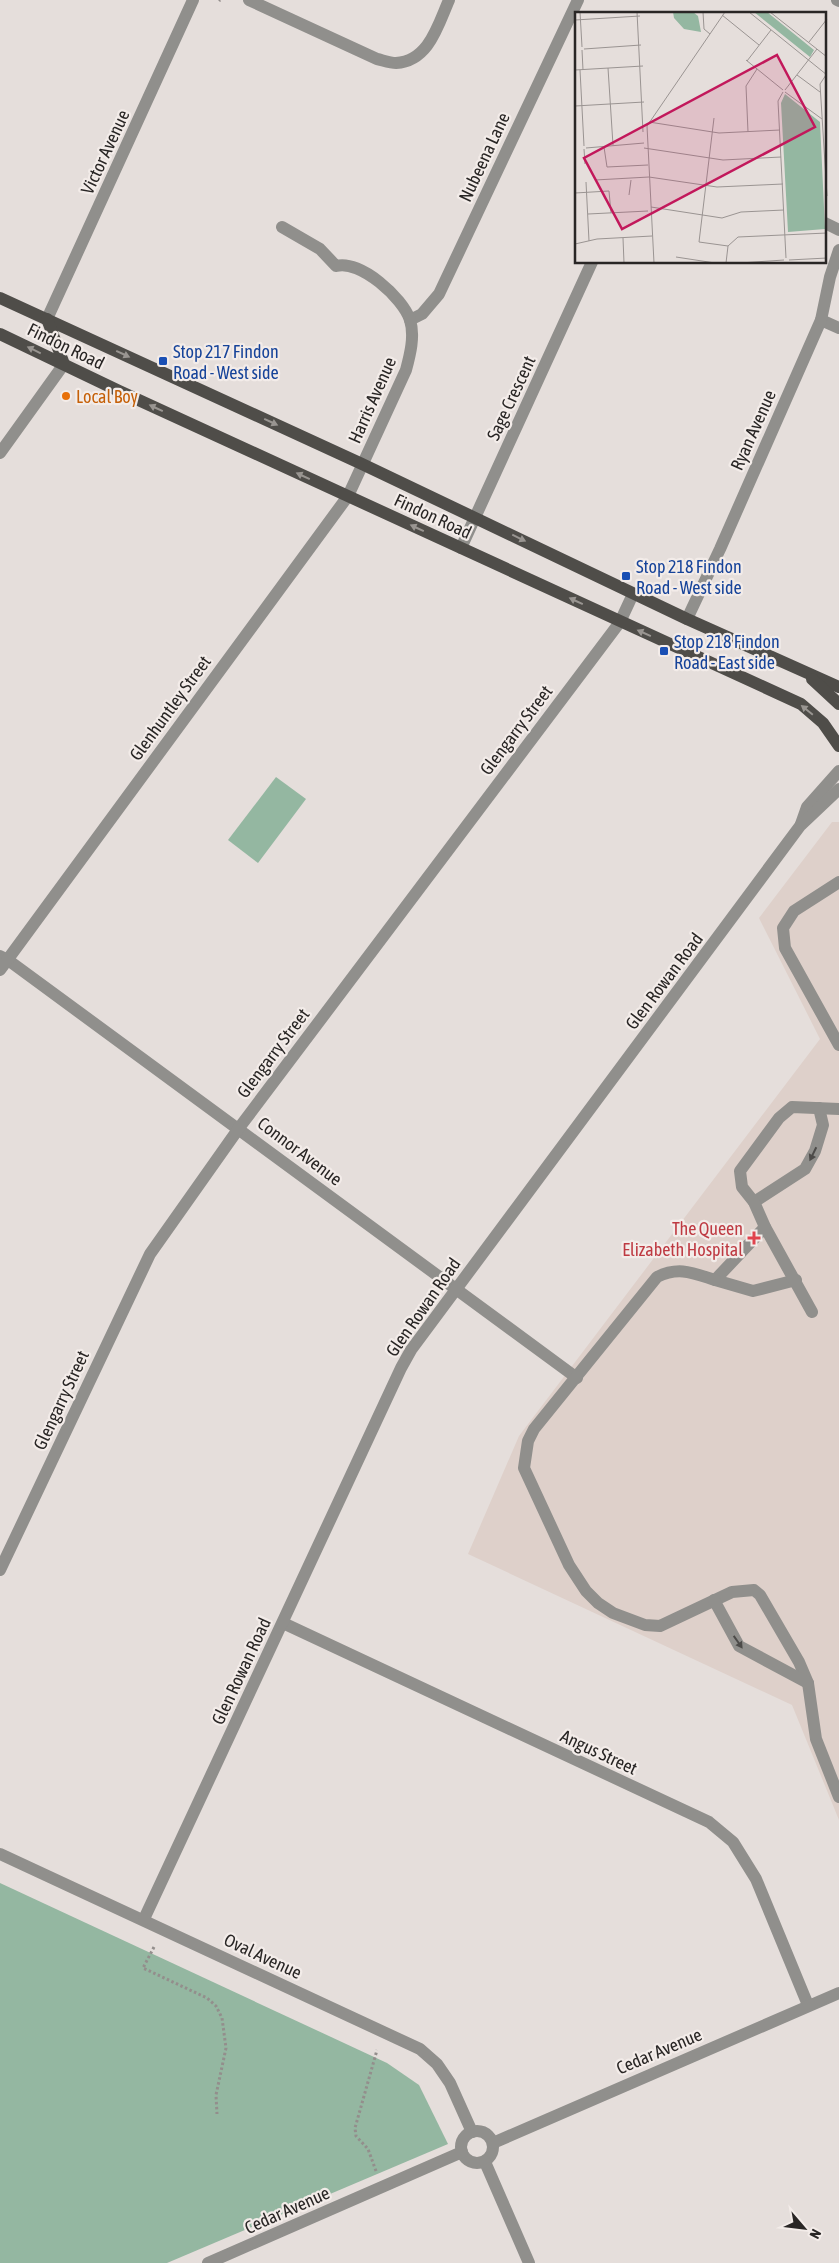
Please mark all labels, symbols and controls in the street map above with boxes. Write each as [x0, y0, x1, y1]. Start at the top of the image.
inset map [575, 12, 826, 264]
street label: Victor Avenue [76, 106, 134, 198]
street label: Nubeena Lane [454, 109, 514, 205]
street label: Findon Road [24, 318, 108, 374]
place label: Stop 217 Findon Road - West side [173, 341, 279, 383]
one-way arrow [27, 346, 41, 354]
one-way arrow [116, 351, 130, 359]
street label: Sage Crescent [482, 352, 540, 444]
street label: Harris Avenue [344, 354, 400, 446]
marker: Stop 217 Findon Road - West side [157, 355, 169, 367]
place label: Local Boy [76, 386, 138, 407]
street label: Ryan Avenue [726, 387, 780, 473]
marker: Local Boy [60, 390, 72, 402]
one-way arrow [149, 403, 163, 411]
one-way arrow [264, 418, 278, 426]
one-way arrow [296, 471, 310, 479]
street label: Findon Road [391, 489, 475, 543]
one-way arrow [410, 524, 424, 532]
one-way arrow [512, 534, 526, 542]
place label: Stop 218 Findon Road - West side [636, 556, 742, 598]
marker: Stop 218 Findon Road - West side [620, 570, 632, 582]
one-way arrow [569, 597, 583, 605]
one-way arrow [637, 629, 652, 638]
place label: Stop 218 Findon Road - East side [674, 631, 780, 673]
marker: Stop 218 Findon Road - East side [658, 645, 670, 657]
street label: Glenhuntley Street [125, 652, 215, 764]
street label: Glengarry Street [475, 681, 557, 779]
one-way arrow [801, 704, 814, 715]
street label: Glen Rowan Road [621, 929, 707, 1033]
street label: Glengarry Street [232, 1004, 314, 1102]
street label: Connor Avenue [254, 1112, 346, 1190]
one-way arrow [809, 1146, 817, 1161]
place label: The Queen Elizabeth Hospital [622, 1218, 743, 1260]
marker: The Queen Elizabeth Hospital [747, 1231, 761, 1245]
street label: Glen Rowan Road [381, 1254, 465, 1360]
street label: Glengarry Street [29, 1347, 93, 1453]
street label: Glen Rowan Road [207, 1614, 275, 1728]
one-way arrow [733, 1635, 743, 1649]
street label: Angus Street [557, 1725, 641, 1779]
street label: Oval Avenue [221, 1929, 305, 1983]
street label: Cedar Avenue [613, 2024, 705, 2078]
street label: Cedar Avenue [241, 2182, 333, 2238]
north arrow [779, 2203, 829, 2253]
text: N [806, 2227, 824, 2242]

